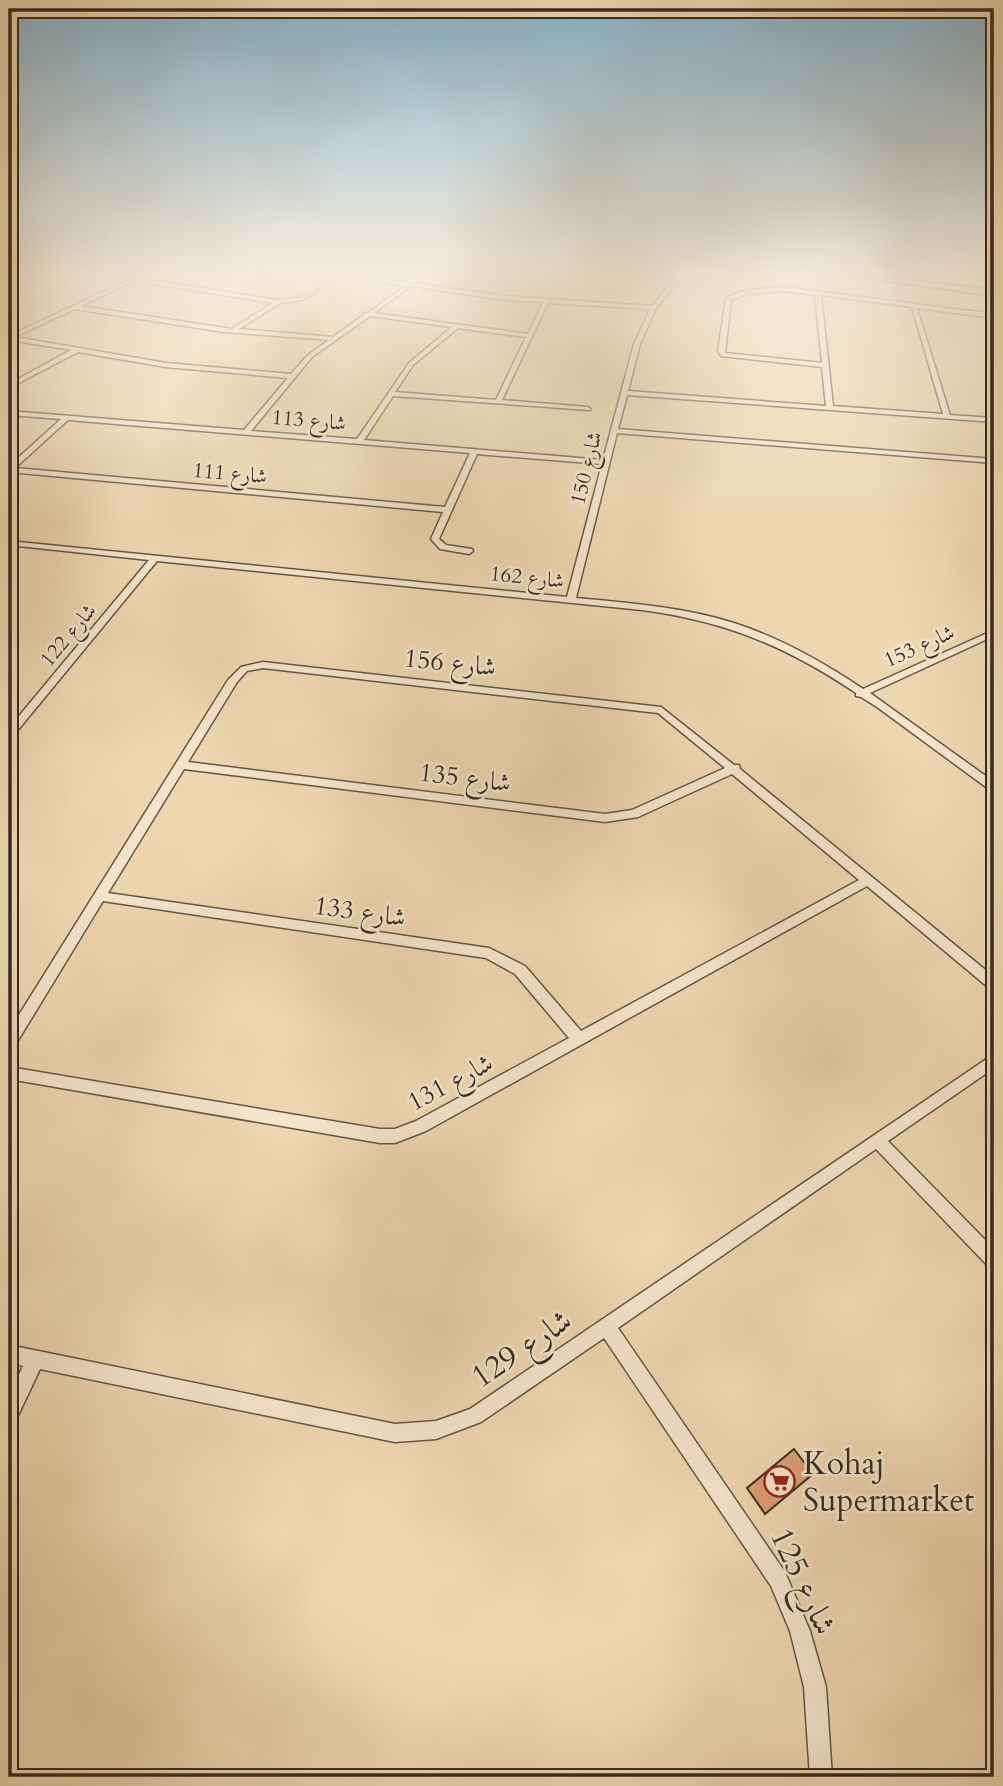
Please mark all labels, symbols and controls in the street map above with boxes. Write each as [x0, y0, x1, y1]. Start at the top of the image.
street label: شارع 113 [270, 403, 347, 441]
street label: شارع 150 [563, 429, 612, 508]
street label: شارع 111 [191, 456, 268, 494]
street label: شارع 162 [488, 559, 565, 599]
street label: شارع 122 [33, 598, 106, 675]
street label: شارع 153 [879, 618, 960, 678]
street label: شارع 156 [402, 640, 498, 689]
street label: شارع 135 [417, 755, 513, 804]
street label: شارع 133 [311, 888, 408, 939]
street label: شارع 131 [401, 1045, 501, 1123]
street label: شارع 129 [462, 1299, 583, 1402]
place label: Kohaj Supermarket [803, 1442, 974, 1523]
supermarket icon: Kohaj Supermarket [763, 1464, 797, 1498]
street label: شارع 125 [756, 1521, 847, 1644]

